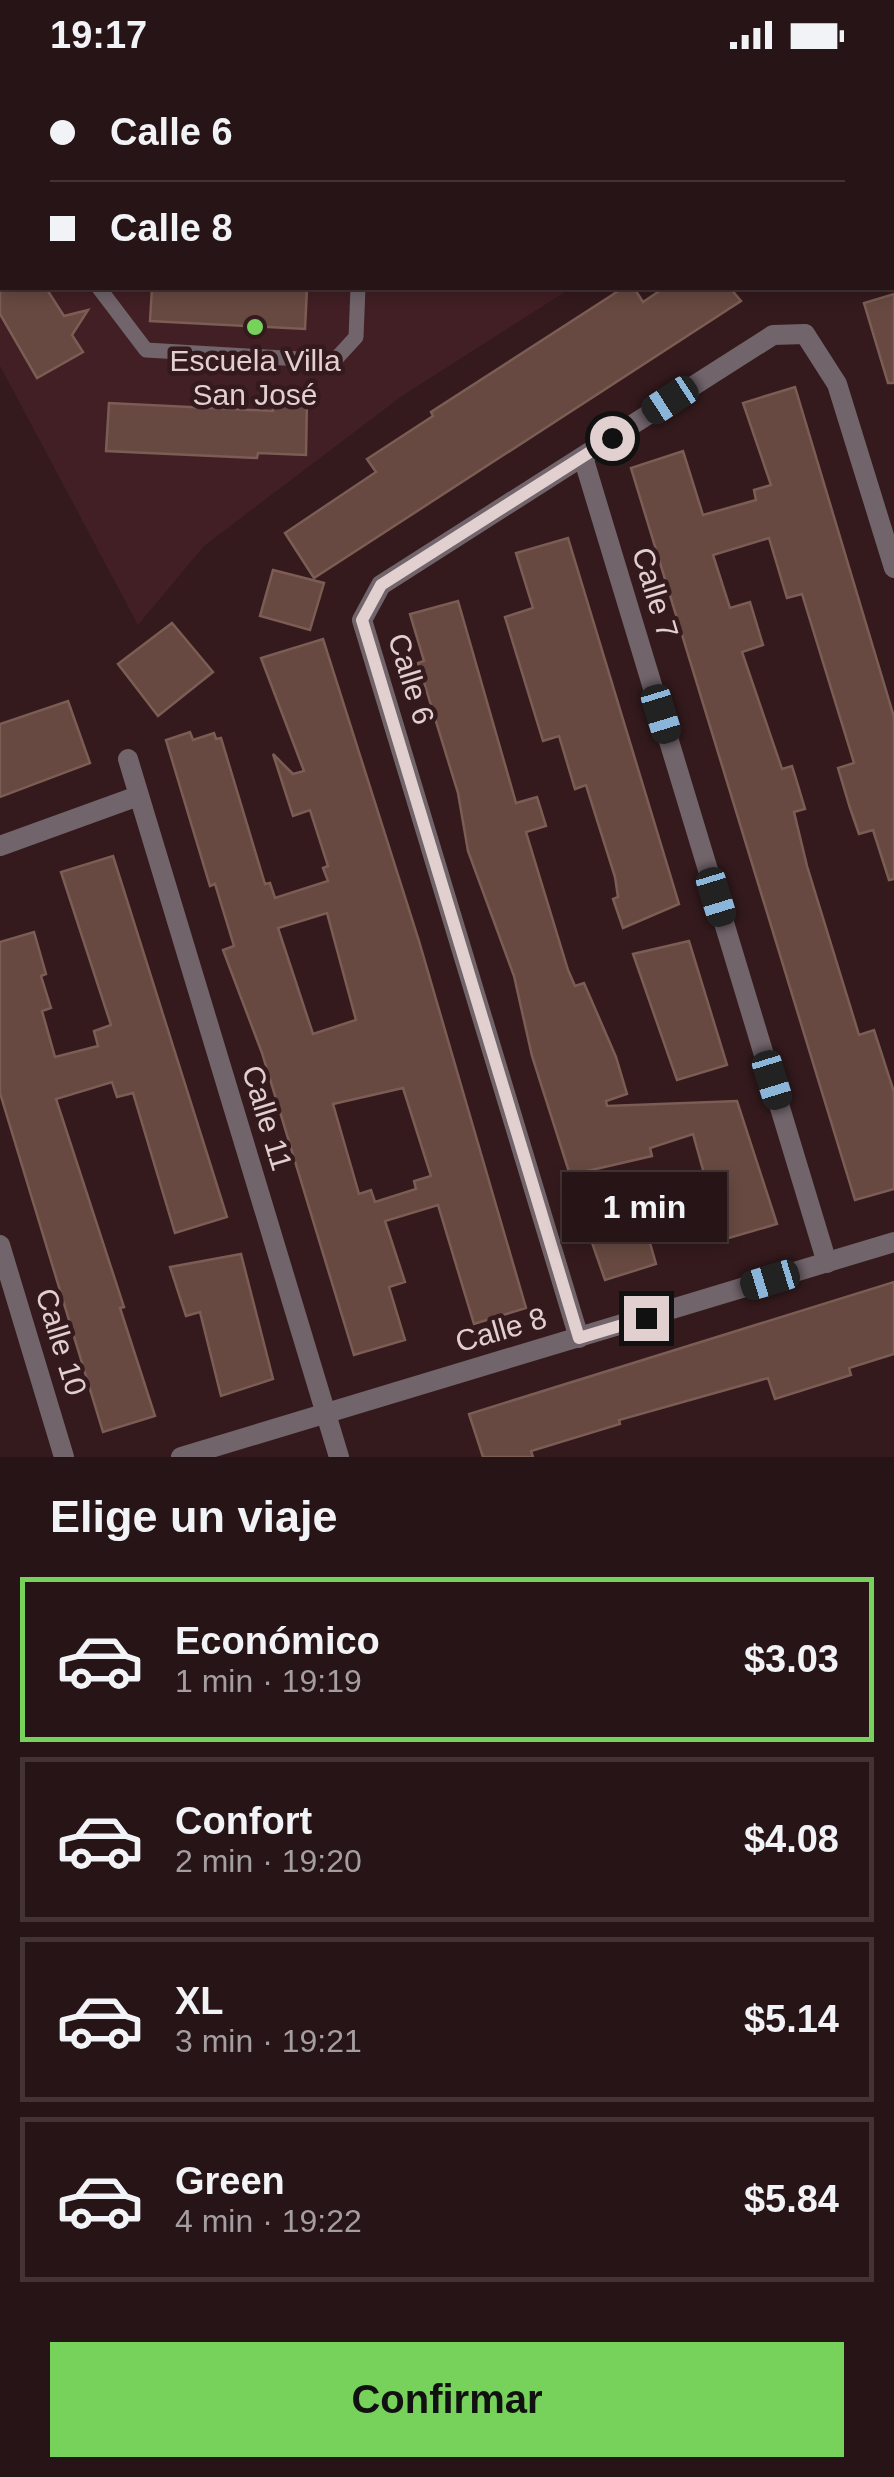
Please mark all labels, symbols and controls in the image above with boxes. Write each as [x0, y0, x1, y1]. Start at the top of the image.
text: 19:17 [50, 14, 147, 56]
text: Calle 6 [110, 111, 233, 153]
text: Calle 8 [110, 207, 233, 249]
marker: Escuela Villa San José [244, 316, 266, 338]
place label: Escuela Villa San José [169, 344, 341, 411]
car [637, 371, 703, 429]
route start [590, 416, 635, 461]
street label: Calle 7 [626, 543, 685, 642]
street label: Calle 6 [382, 629, 441, 728]
car [638, 681, 684, 747]
car [693, 864, 739, 930]
car [749, 1047, 795, 1113]
street label: Calle 11 [236, 1061, 299, 1174]
callout: 1 min [564, 1173, 728, 1243]
text: 1 min [603, 1189, 686, 1225]
car [737, 1257, 803, 1303]
street label: Calle 10 [30, 1284, 93, 1399]
route end [624, 1296, 669, 1341]
street label: Calle 8 [451, 1301, 550, 1358]
text: Elige un viaje [50, 1491, 338, 1542]
icon: car [55, 1615, 145, 1705]
text: Económico [175, 1620, 380, 1662]
text: $3.03 [744, 1638, 839, 1680]
text: 1 min · 19:19 [175, 1663, 362, 1699]
icon: car [55, 1795, 145, 1885]
text: Confort [175, 1800, 312, 1842]
text: $4.08 [744, 1818, 839, 1860]
text: 2 min · 19:20 [175, 1843, 362, 1879]
icon: car [55, 1975, 145, 2065]
text: XL [175, 1980, 224, 2022]
text: $5.14 [744, 1998, 839, 2040]
text: 3 min · 19:21 [175, 2023, 362, 2059]
icon: car [55, 2155, 145, 2245]
text: Green [175, 2160, 285, 2202]
text: $5.84 [744, 2178, 839, 2220]
text: 4 min · 19:22 [175, 2203, 362, 2239]
button: Confirmar [50, 2342, 844, 2457]

